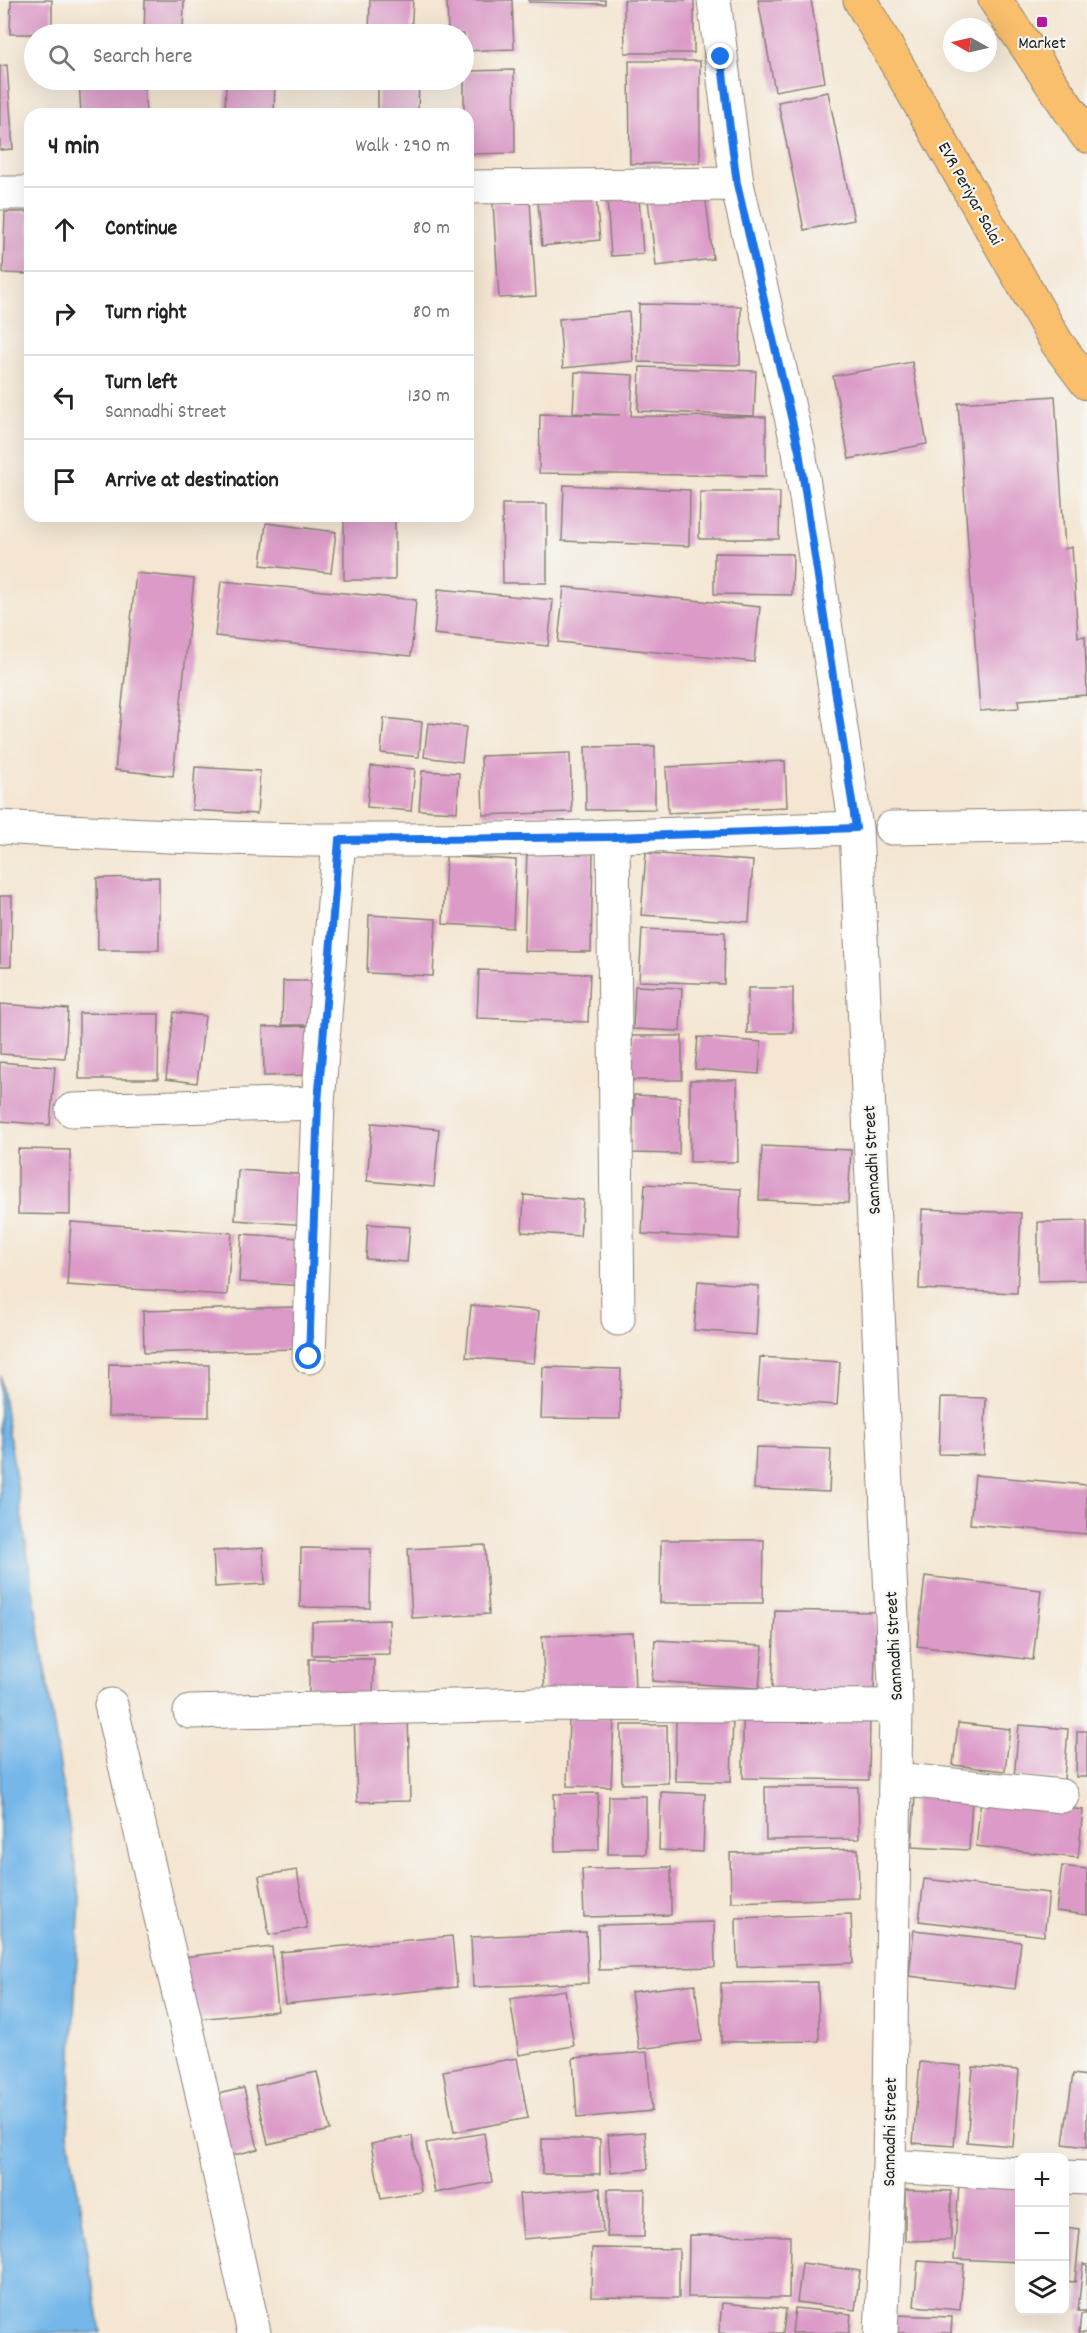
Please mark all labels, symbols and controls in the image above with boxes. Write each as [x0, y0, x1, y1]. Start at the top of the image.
marker: Market [1035, 15, 1049, 29]
north arrow [943, 18, 997, 72]
search box [24, 24, 474, 90]
place label: Market [1018, 32, 1066, 57]
icon: search [45, 41, 78, 74]
text: Search here [93, 42, 192, 73]
route end [707, 43, 733, 69]
text: 4 min [48, 129, 99, 166]
text: Walk · 290 m [355, 133, 450, 161]
street label: EVR Periyar Salai [930, 138, 1008, 250]
icon: ahead [48, 213, 81, 246]
text: Continue [105, 214, 177, 245]
text: 80 m [413, 215, 450, 243]
icon: right [48, 297, 81, 330]
text: Turn right [105, 298, 187, 329]
text: 80 m [413, 299, 450, 327]
text: Turn left [105, 368, 177, 399]
icon: left [48, 381, 81, 414]
text: 130 m [408, 383, 450, 411]
text: Sannadhi Street [105, 399, 226, 427]
icon: arrive [48, 465, 81, 498]
text: Arrive at destination [105, 466, 279, 497]
street label: Sannadhi Street [858, 1104, 889, 1215]
route start [295, 1343, 321, 1369]
street label: Sannadhi Street [880, 1590, 911, 1701]
street label: Sannadhi Street [878, 2077, 905, 2187]
map controls [1015, 2153, 1069, 2315]
button: + [1015, 2153, 1069, 2207]
button: − [1015, 2207, 1069, 2261]
button: layers [1015, 2261, 1069, 2315]

